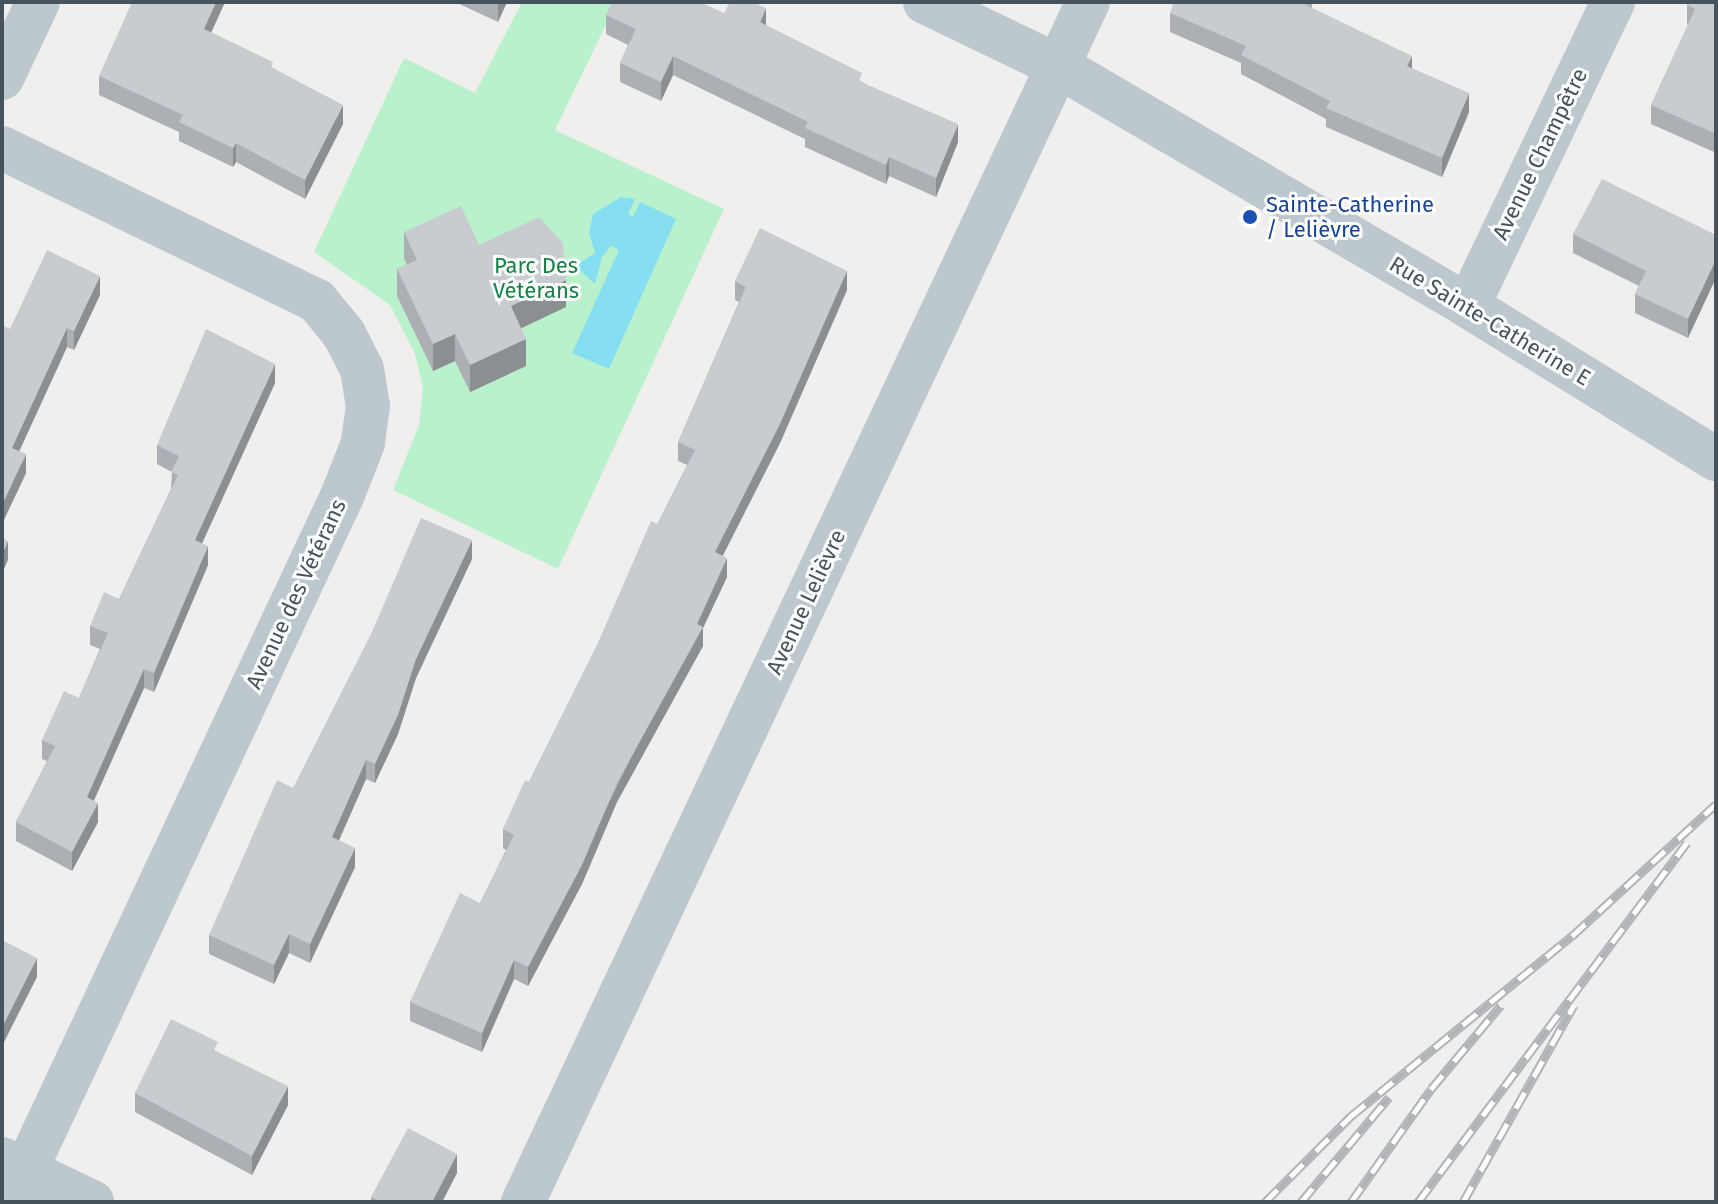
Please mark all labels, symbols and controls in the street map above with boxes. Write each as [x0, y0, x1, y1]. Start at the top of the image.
street label: Avenue Champêtre [1487, 64, 1593, 244]
place label: Sainte-Catherine / Lelièvre [1266, 191, 1434, 242]
marker: Sainte-Catherine / Lelièvre [1241, 208, 1259, 226]
street label: Rue Sainte-Catherine E [1385, 251, 1595, 391]
park label: Parc Des Vétérans [493, 252, 579, 304]
street label: Avenue des Vétérans [240, 495, 352, 693]
street label: Avenue Lelièvre [761, 526, 851, 678]

